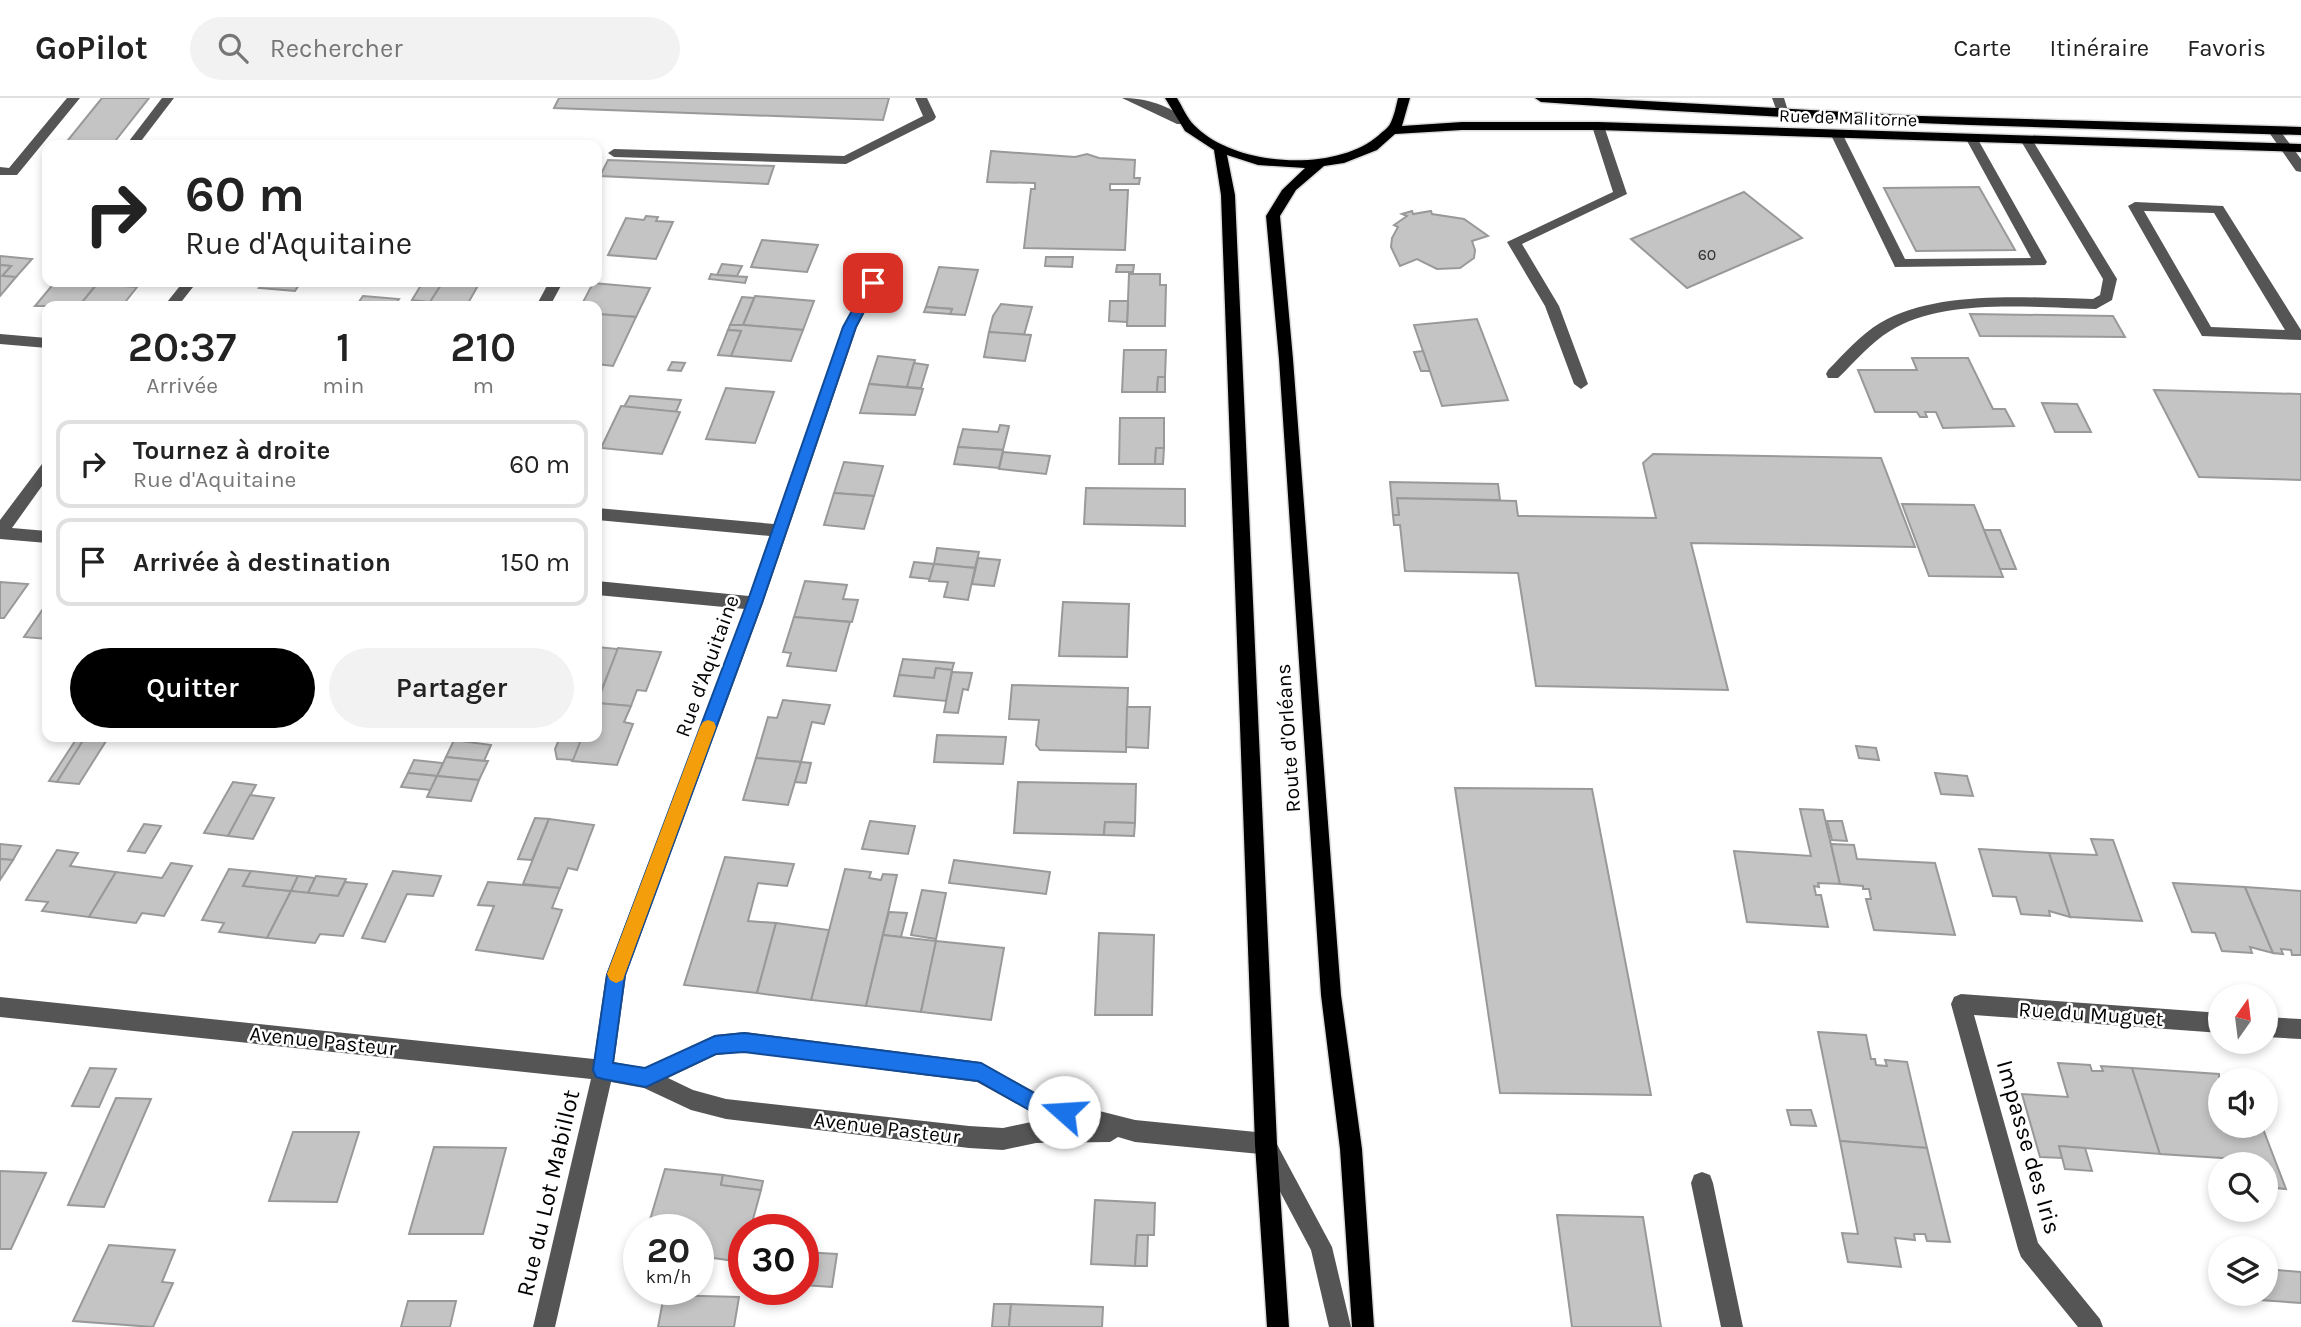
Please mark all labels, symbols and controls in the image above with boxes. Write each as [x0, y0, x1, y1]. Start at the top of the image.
search box [190, 17, 680, 80]
text: GoPilot [35, 29, 148, 67]
icon: search [214, 29, 252, 67]
text: Rechercher [270, 33, 403, 64]
text: Carte [1953, 34, 2011, 62]
text: Itinéraire [2049, 34, 2149, 62]
text: Favoris [2187, 34, 2266, 62]
street label: Rue de Malitorne [1778, 105, 1918, 131]
text: 60 m [185, 166, 305, 223]
icon: right [70, 168, 161, 259]
text: Rue d'Aquitaine [185, 225, 412, 262]
house number: 60 [1698, 245, 1716, 264]
pin [843, 253, 903, 313]
icon: arrive [854, 264, 892, 302]
text: 20:37 [128, 322, 236, 372]
text: 1 [336, 322, 351, 372]
text: 210 [450, 322, 516, 372]
text: Arrivée [146, 372, 218, 399]
text: min [322, 372, 364, 399]
text: m [472, 372, 494, 399]
text: Tournez à droite [133, 435, 330, 466]
icon: right [74, 445, 112, 483]
text: 60 m [509, 449, 570, 480]
text: Rue d'Aquitaine [133, 466, 296, 493]
icon: arrive [74, 543, 112, 581]
text: Arrivée à destination [133, 547, 391, 578]
text: 150 m [501, 547, 570, 578]
street label: Rue d'Aquitaine [670, 592, 744, 740]
button: Quitter [70, 648, 315, 728]
button: Partager [329, 648, 574, 728]
street label: Route d'Orléans [1271, 663, 1305, 813]
north arrow [2208, 984, 2278, 1054]
map controls [2208, 984, 2278, 1306]
street label: Rue du Muguet [2018, 997, 2164, 1031]
street label: Avenue Pasteur [248, 1021, 398, 1061]
street label: Impasse des Iris [1991, 1057, 2067, 1237]
button: sound [2208, 1068, 2278, 1138]
position arrow [1027, 1075, 1101, 1149]
street label: Rue du Lot Mabillot [511, 1087, 585, 1299]
street label: Avenue Pasteur [812, 1107, 962, 1149]
button: search [2208, 1152, 2278, 1222]
speed limit sign: 30 [728, 1214, 819, 1305]
text: 20 [647, 1230, 690, 1271]
button: layers [2208, 1236, 2278, 1306]
text: km/h [646, 1266, 691, 1288]

